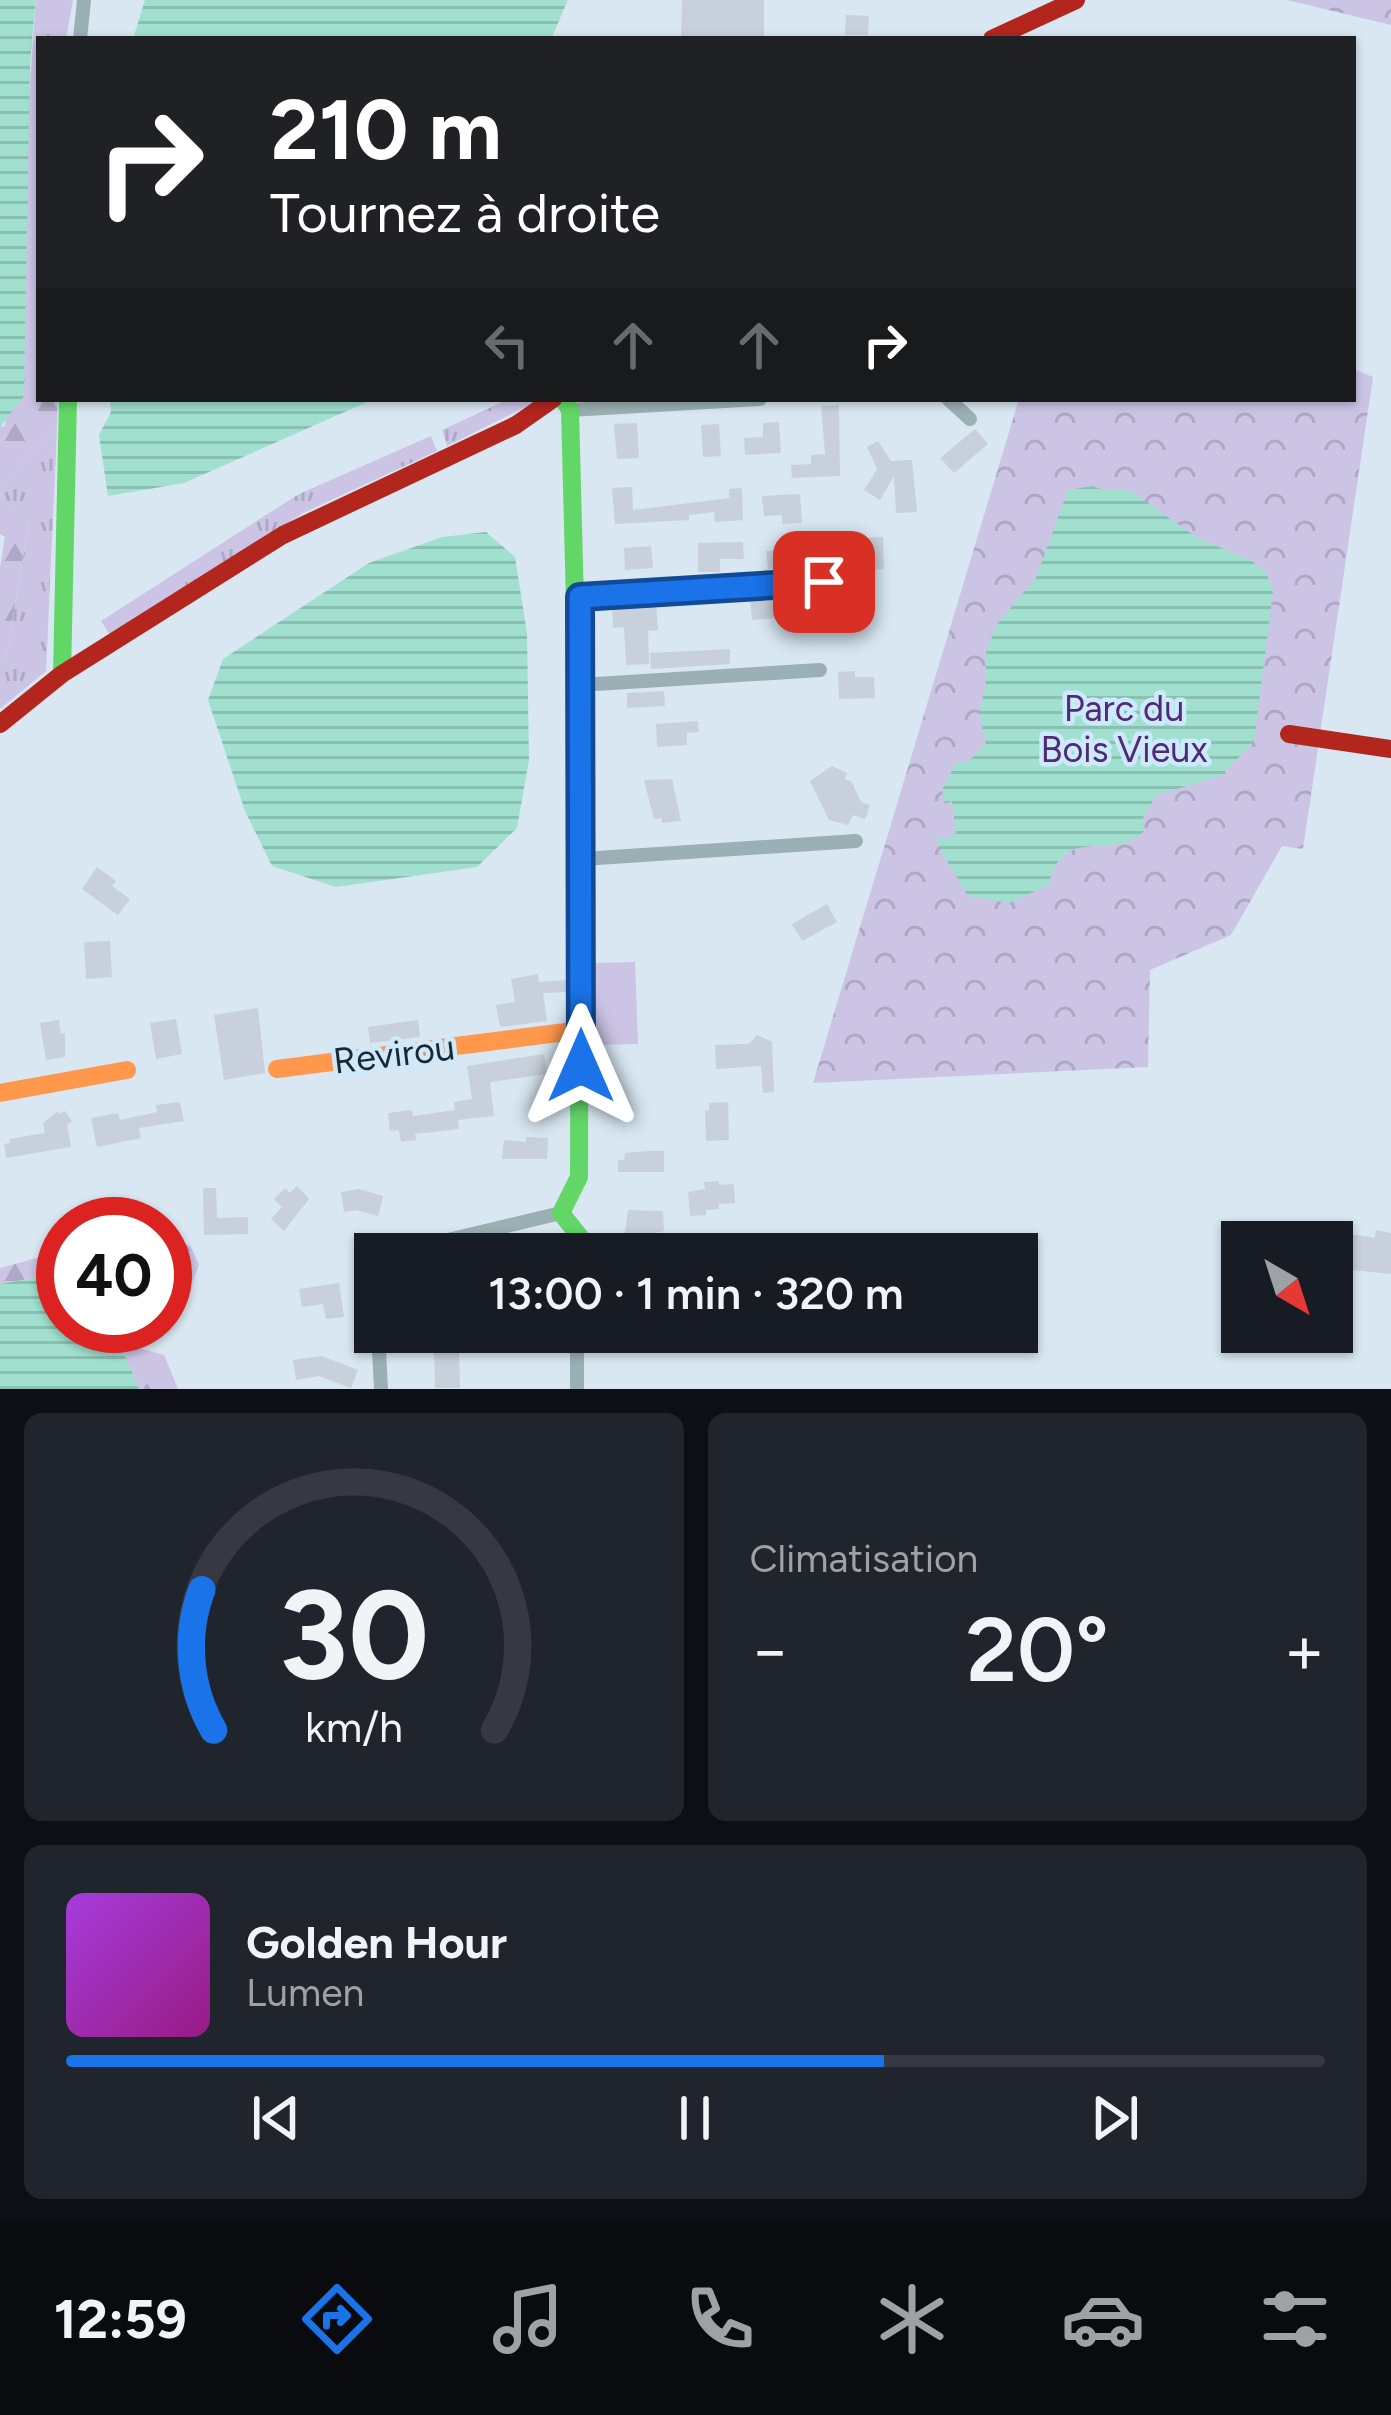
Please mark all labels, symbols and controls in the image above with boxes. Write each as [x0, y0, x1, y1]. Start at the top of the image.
text: 210 m [270, 79, 502, 180]
icon: right [72, 84, 228, 240]
text: Tournez à droite [270, 181, 660, 246]
icon: left [474, 312, 540, 378]
icon: ahead [600, 312, 666, 378]
icon: ahead [726, 312, 792, 378]
icon: right [852, 312, 918, 378]
pin [773, 531, 875, 633]
icon: arrive [791, 549, 857, 615]
park label: Parc du Bois Vieux [1040, 687, 1208, 771]
position arrow [518, 1003, 644, 1129]
street label: Revirou [331, 1025, 457, 1083]
speed limit sign: 40 [36, 1197, 192, 1353]
north arrow [1221, 1221, 1353, 1353]
map controls [1221, 1221, 1353, 1353]
text: 13:00 · 1 min · 320 m [488, 1266, 904, 1320]
text: Climatisation [750, 1535, 978, 1582]
text: 30 [279, 1560, 429, 1710]
text: 20° [966, 1595, 1109, 1704]
text: − [750, 1610, 791, 1690]
text: + [1284, 1610, 1325, 1690]
text: km/h [305, 1701, 403, 1753]
text: Golden Hour [246, 1915, 507, 1969]
text: Lumen [246, 1969, 364, 2016]
icon: previous [243, 2085, 309, 2151]
icon: pause [662, 2085, 728, 2151]
icon: next [1082, 2085, 1148, 2151]
icon: directions [295, 2277, 379, 2361]
icon: music [486, 2277, 570, 2361]
icon: phone [678, 2277, 762, 2361]
icon: climate [870, 2277, 954, 2361]
icon: car [1061, 2277, 1145, 2361]
icon: filters [1253, 2277, 1337, 2361]
text: 12:59 [54, 2287, 187, 2352]

